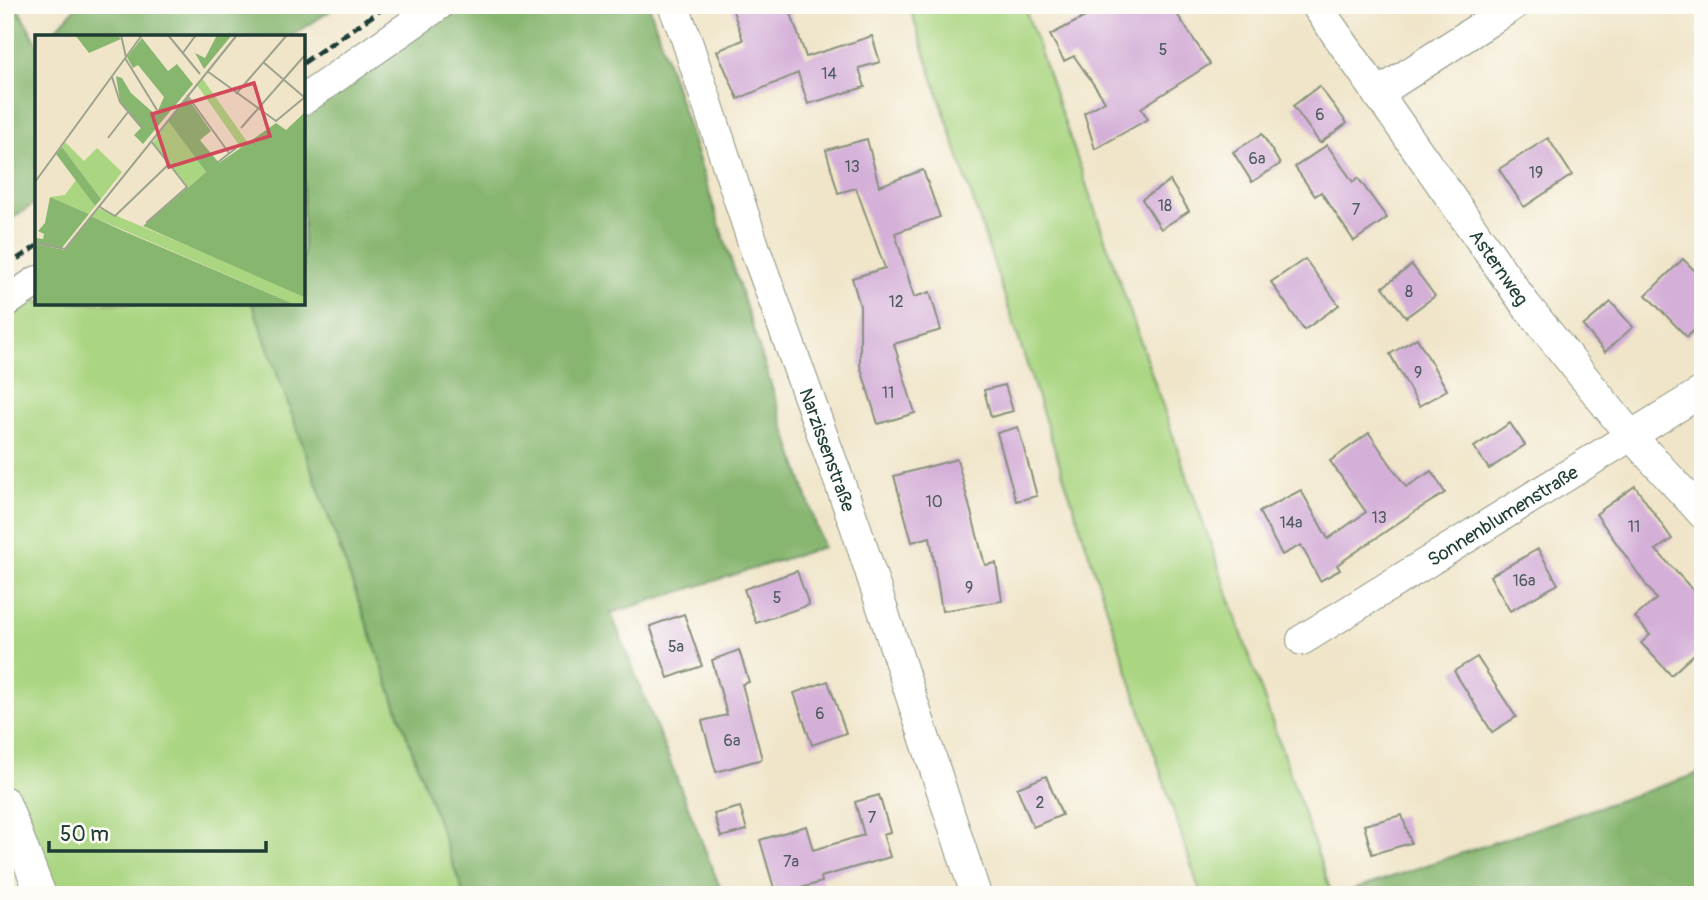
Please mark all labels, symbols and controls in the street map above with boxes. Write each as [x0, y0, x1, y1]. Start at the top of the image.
inset map [35, 35, 304, 304]
house number: 5 [1159, 40, 1167, 60]
house number: 14 [821, 64, 837, 84]
house number: 6 [1315, 105, 1325, 125]
house number: 6a [1249, 149, 1265, 169]
house number: 13 [844, 157, 860, 177]
house number: 19 [1529, 163, 1543, 183]
house number: 18 [1158, 196, 1172, 216]
house number: 7 [1352, 200, 1361, 220]
street label: Asternweg [1464, 225, 1533, 310]
house number: 8 [1405, 282, 1413, 302]
house number: 12 [888, 292, 904, 312]
house number: 9 [1414, 363, 1422, 383]
house number: 11 [882, 383, 894, 403]
street label: Narzissenstraße [793, 385, 860, 516]
street label: Sonnenblumenstraße [1423, 460, 1583, 572]
house number: 10 [925, 492, 943, 512]
house number: 13 [1371, 508, 1387, 528]
house number: 14a [1280, 513, 1302, 533]
house number: 11 [1628, 517, 1640, 537]
house number: 16a [1512, 571, 1536, 591]
house number: 9 [965, 578, 973, 598]
house number: 5 [773, 588, 781, 608]
house number: 5a [668, 637, 684, 657]
house number: 6 [815, 704, 825, 724]
house number: 6a [724, 731, 740, 751]
house number: 2 [1036, 793, 1045, 813]
house number: 7 [868, 808, 877, 828]
scale bar [49, 809, 266, 853]
text: 50 m [60, 821, 109, 848]
house number: 7a [783, 852, 799, 872]

